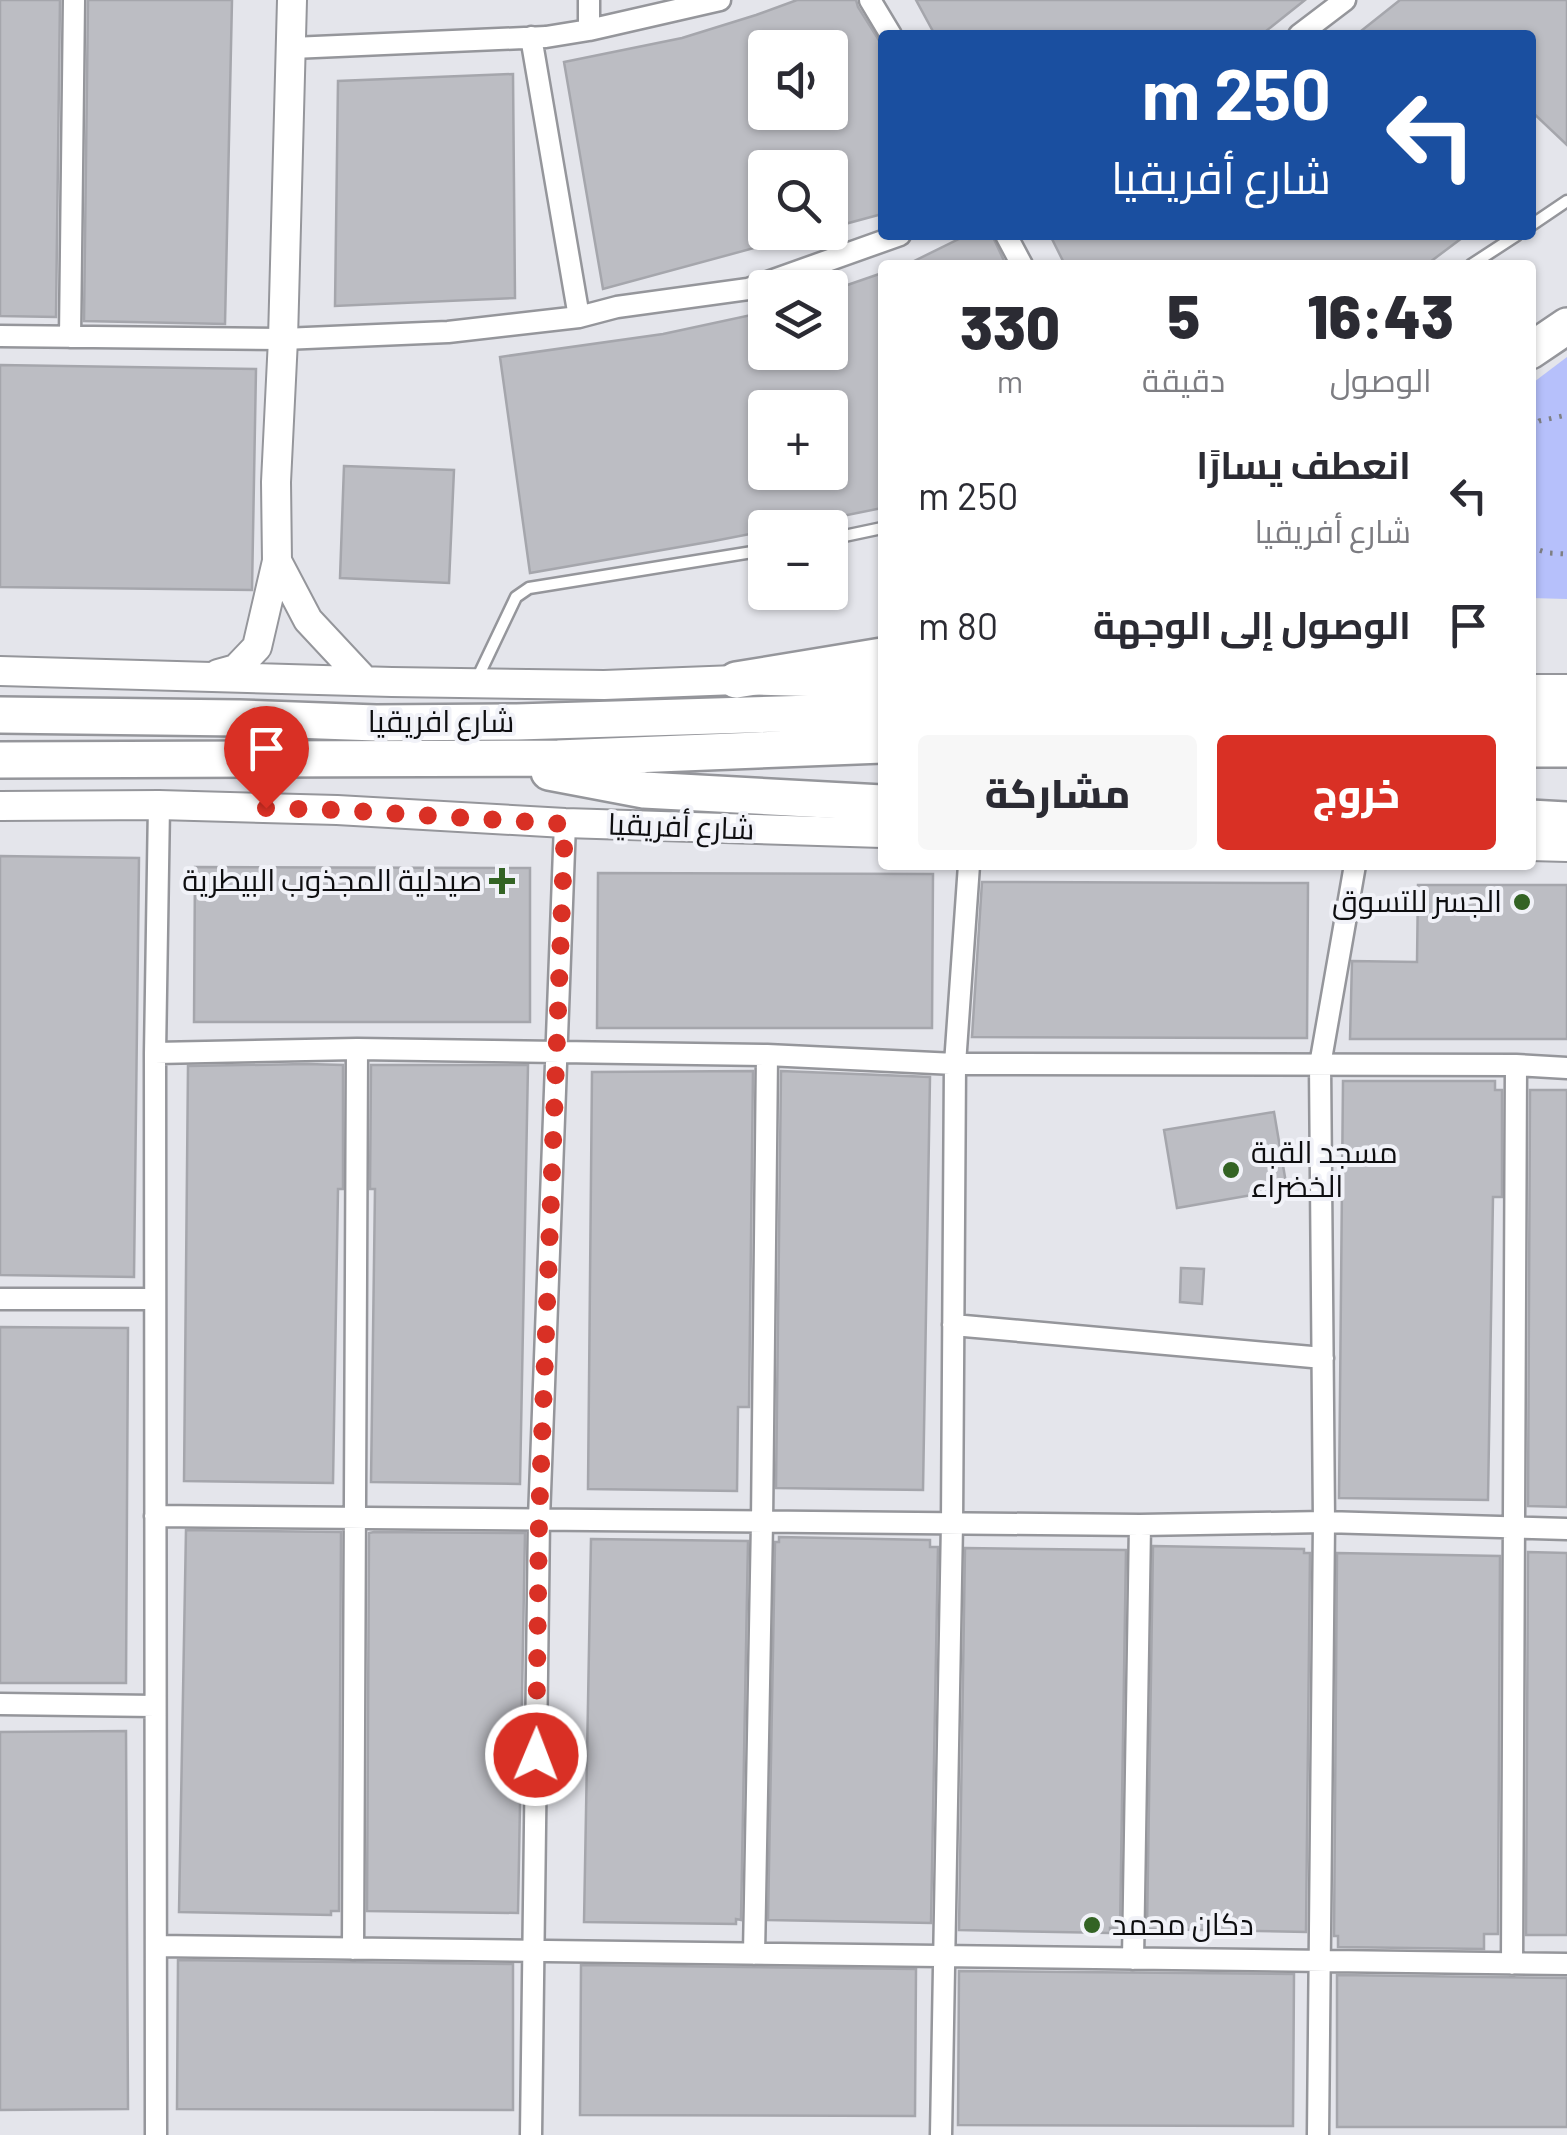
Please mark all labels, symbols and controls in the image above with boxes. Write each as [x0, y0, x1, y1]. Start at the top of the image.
map controls [748, 30, 848, 610]
button: sound [748, 30, 848, 130]
text: 250 m [1142, 50, 1331, 134]
icon: left [1366, 70, 1496, 200]
text: شارع أفريقيا [1111, 149, 1331, 203]
button: search [748, 150, 848, 250]
button: layers [748, 270, 848, 370]
text: 5 [1167, 279, 1200, 351]
text: 16:43 [1307, 279, 1454, 351]
text: 330 [960, 290, 1060, 362]
text: دقيقة [1142, 360, 1225, 398]
text: الوصول [1330, 360, 1432, 398]
text: m [997, 361, 1023, 399]
button: + [748, 390, 848, 490]
text: انعطف يسارًا [1196, 441, 1411, 487]
icon: left [1441, 468, 1496, 523]
text: 250 m [918, 472, 1018, 518]
button: − [748, 510, 848, 610]
text: شارع أفريقيا [1255, 511, 1411, 549]
icon: arrive [1441, 598, 1496, 653]
text: الوصول إلى الوجهة [1093, 601, 1411, 647]
text: 80 m [918, 602, 998, 648]
street label: شارع افريقيا [368, 702, 514, 742]
pin [224, 706, 309, 809]
icon: arrive [239, 721, 294, 776]
button: مشاركة [918, 735, 1197, 850]
button: خروج [1217, 735, 1496, 850]
street label: شارع أفريقيا [607, 804, 755, 850]
place label: صيدلية المجذوب البيطرية [182, 861, 482, 898]
marker: صيدلية المجذوب البيطرية [491, 870, 513, 892]
place label: الجسر للتسوق [1332, 882, 1502, 920]
marker: الجسر للتسوق [1511, 891, 1533, 913]
place label: مسجد القبة الخضراء [1251, 1133, 1398, 1204]
marker: مسجد القبة الخضراء [1220, 1159, 1242, 1181]
position arrow [484, 1703, 588, 1807]
place label: دكان محمد [1112, 1905, 1254, 1942]
marker: دكان محمد [1081, 1914, 1103, 1936]

